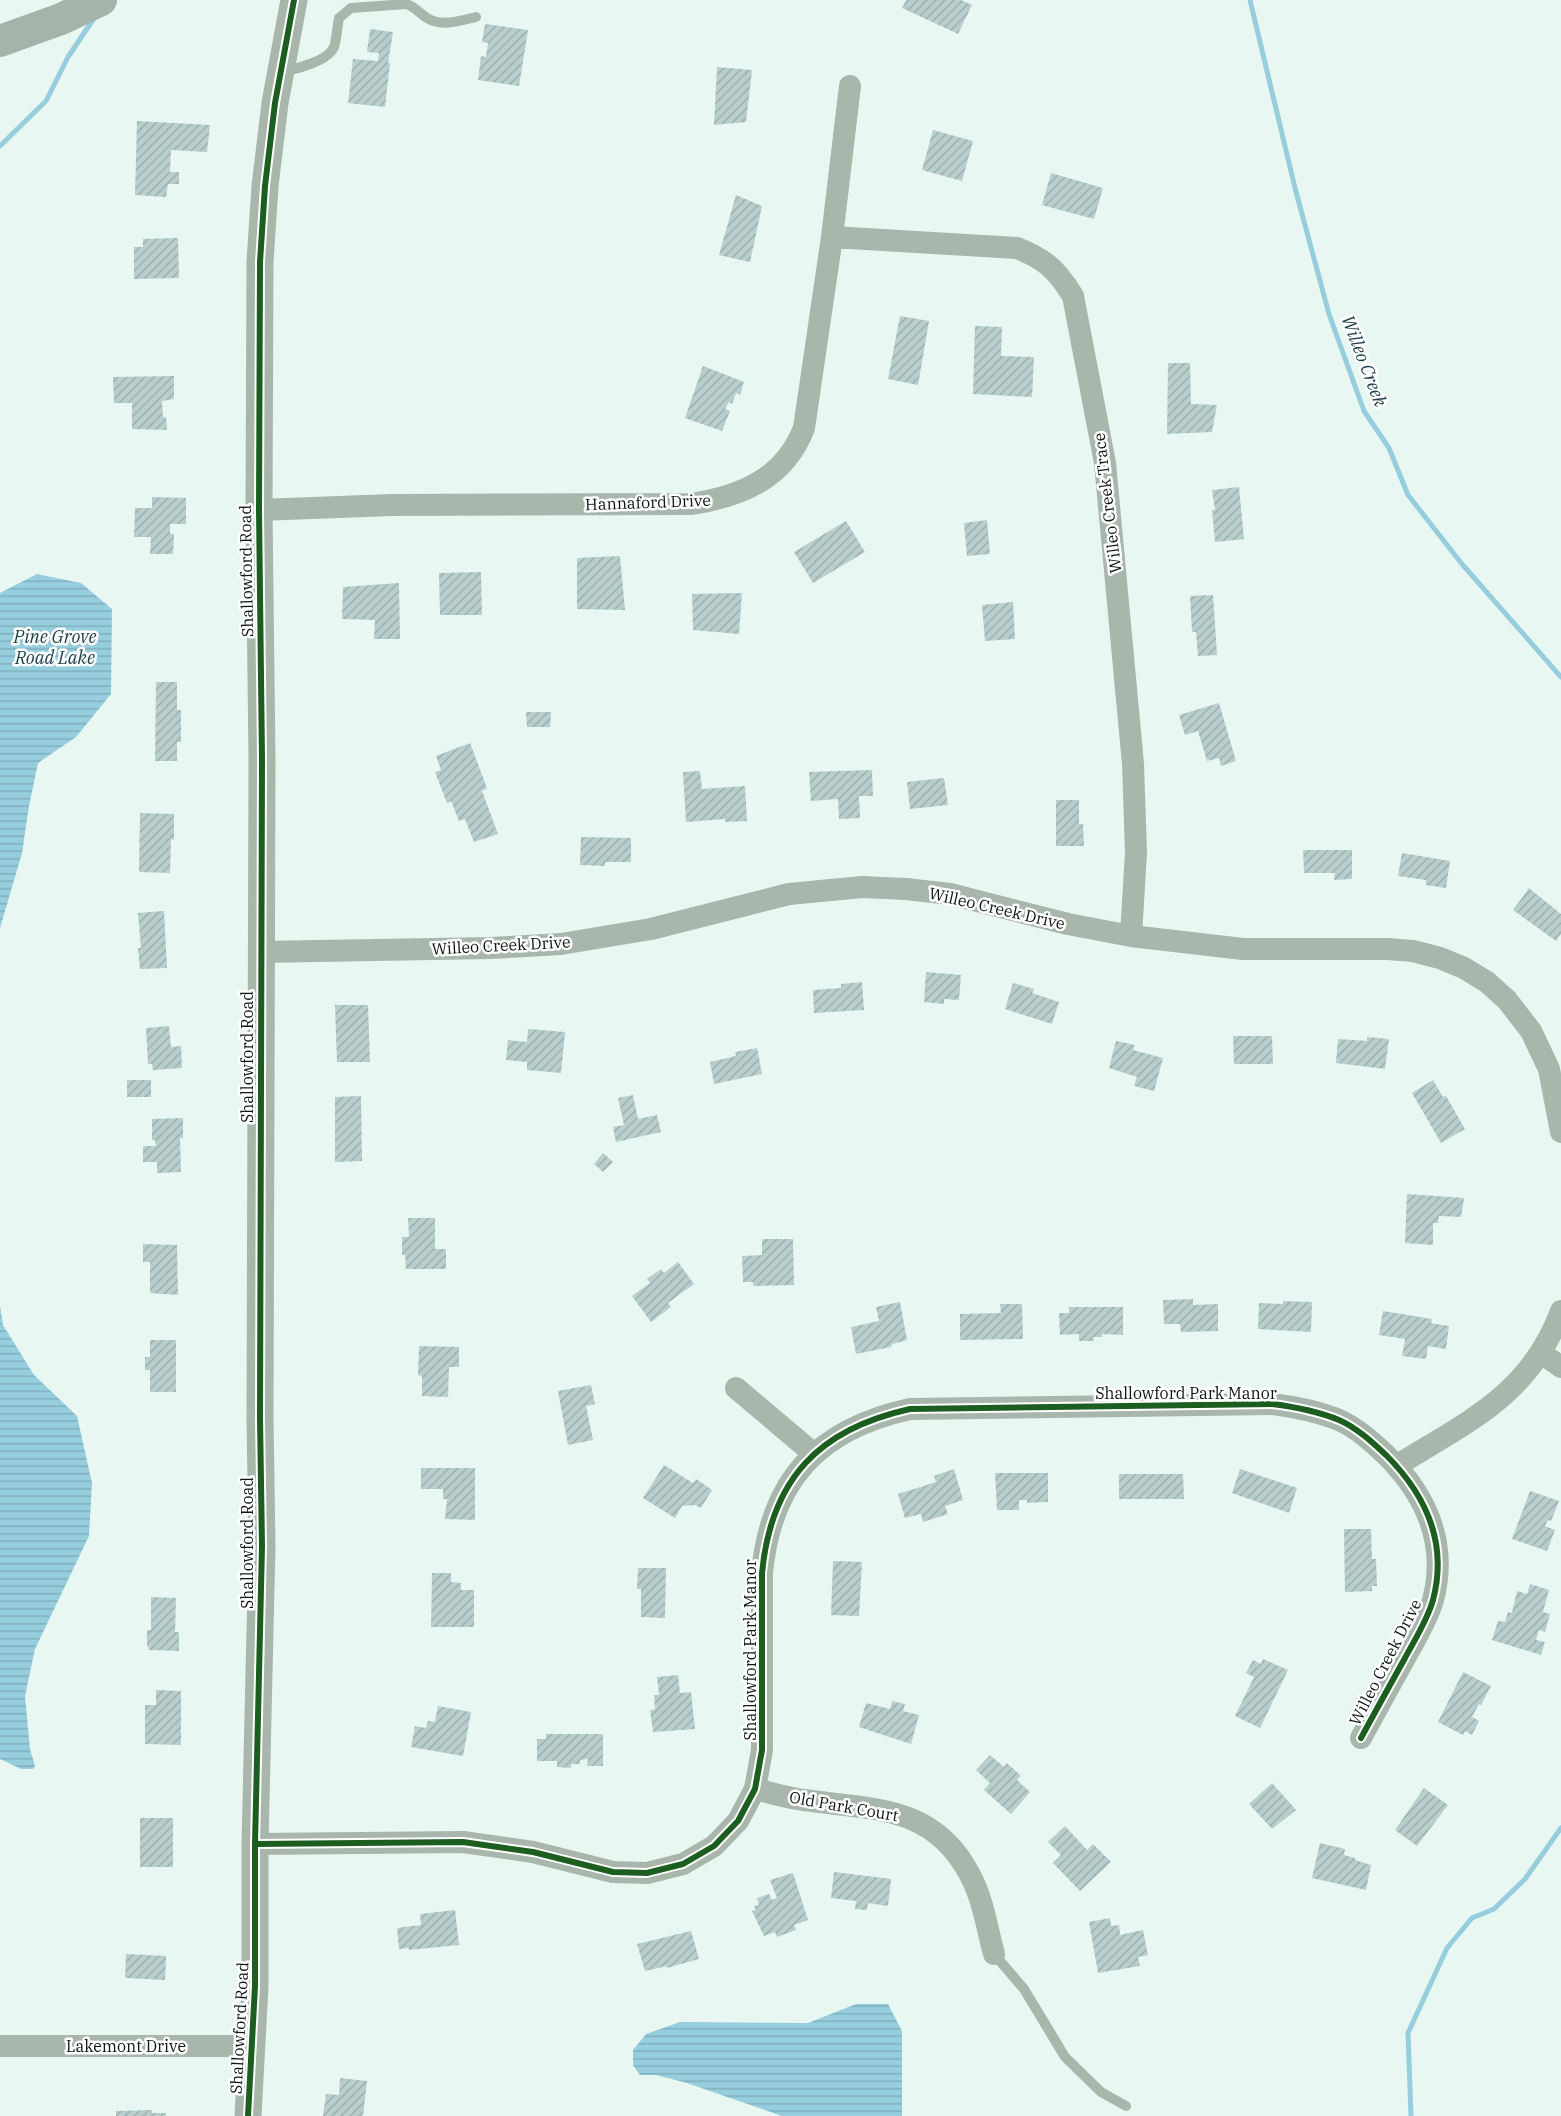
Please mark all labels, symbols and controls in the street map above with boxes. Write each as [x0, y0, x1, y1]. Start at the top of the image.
water label: Willeo Creek [1337, 312, 1393, 410]
street label: Willeo Creek Trace [1088, 432, 1126, 574]
street label: Hannaford Drive [585, 490, 711, 514]
street label: Shallowford Road [235, 504, 257, 637]
water label: Pine Grove Road Lake [13, 625, 96, 669]
street label: Willeo Creek Drive [927, 883, 1067, 933]
street label: Willeo Creek Drive [431, 931, 571, 959]
street label: Shallowford Road [237, 991, 257, 1123]
street label: Shallowford Park Manor [1095, 1383, 1277, 1403]
street label: Shallowford Road [237, 1477, 257, 1609]
street label: Shallowford Park Manor [740, 1559, 760, 1741]
street label: Willeo Creek Drive [1345, 1596, 1425, 1728]
street label: Old Park Court [788, 1787, 900, 1825]
street label: Shallowford Road [226, 1961, 252, 2095]
street label: Lakemont Drive [66, 2036, 186, 2056]

